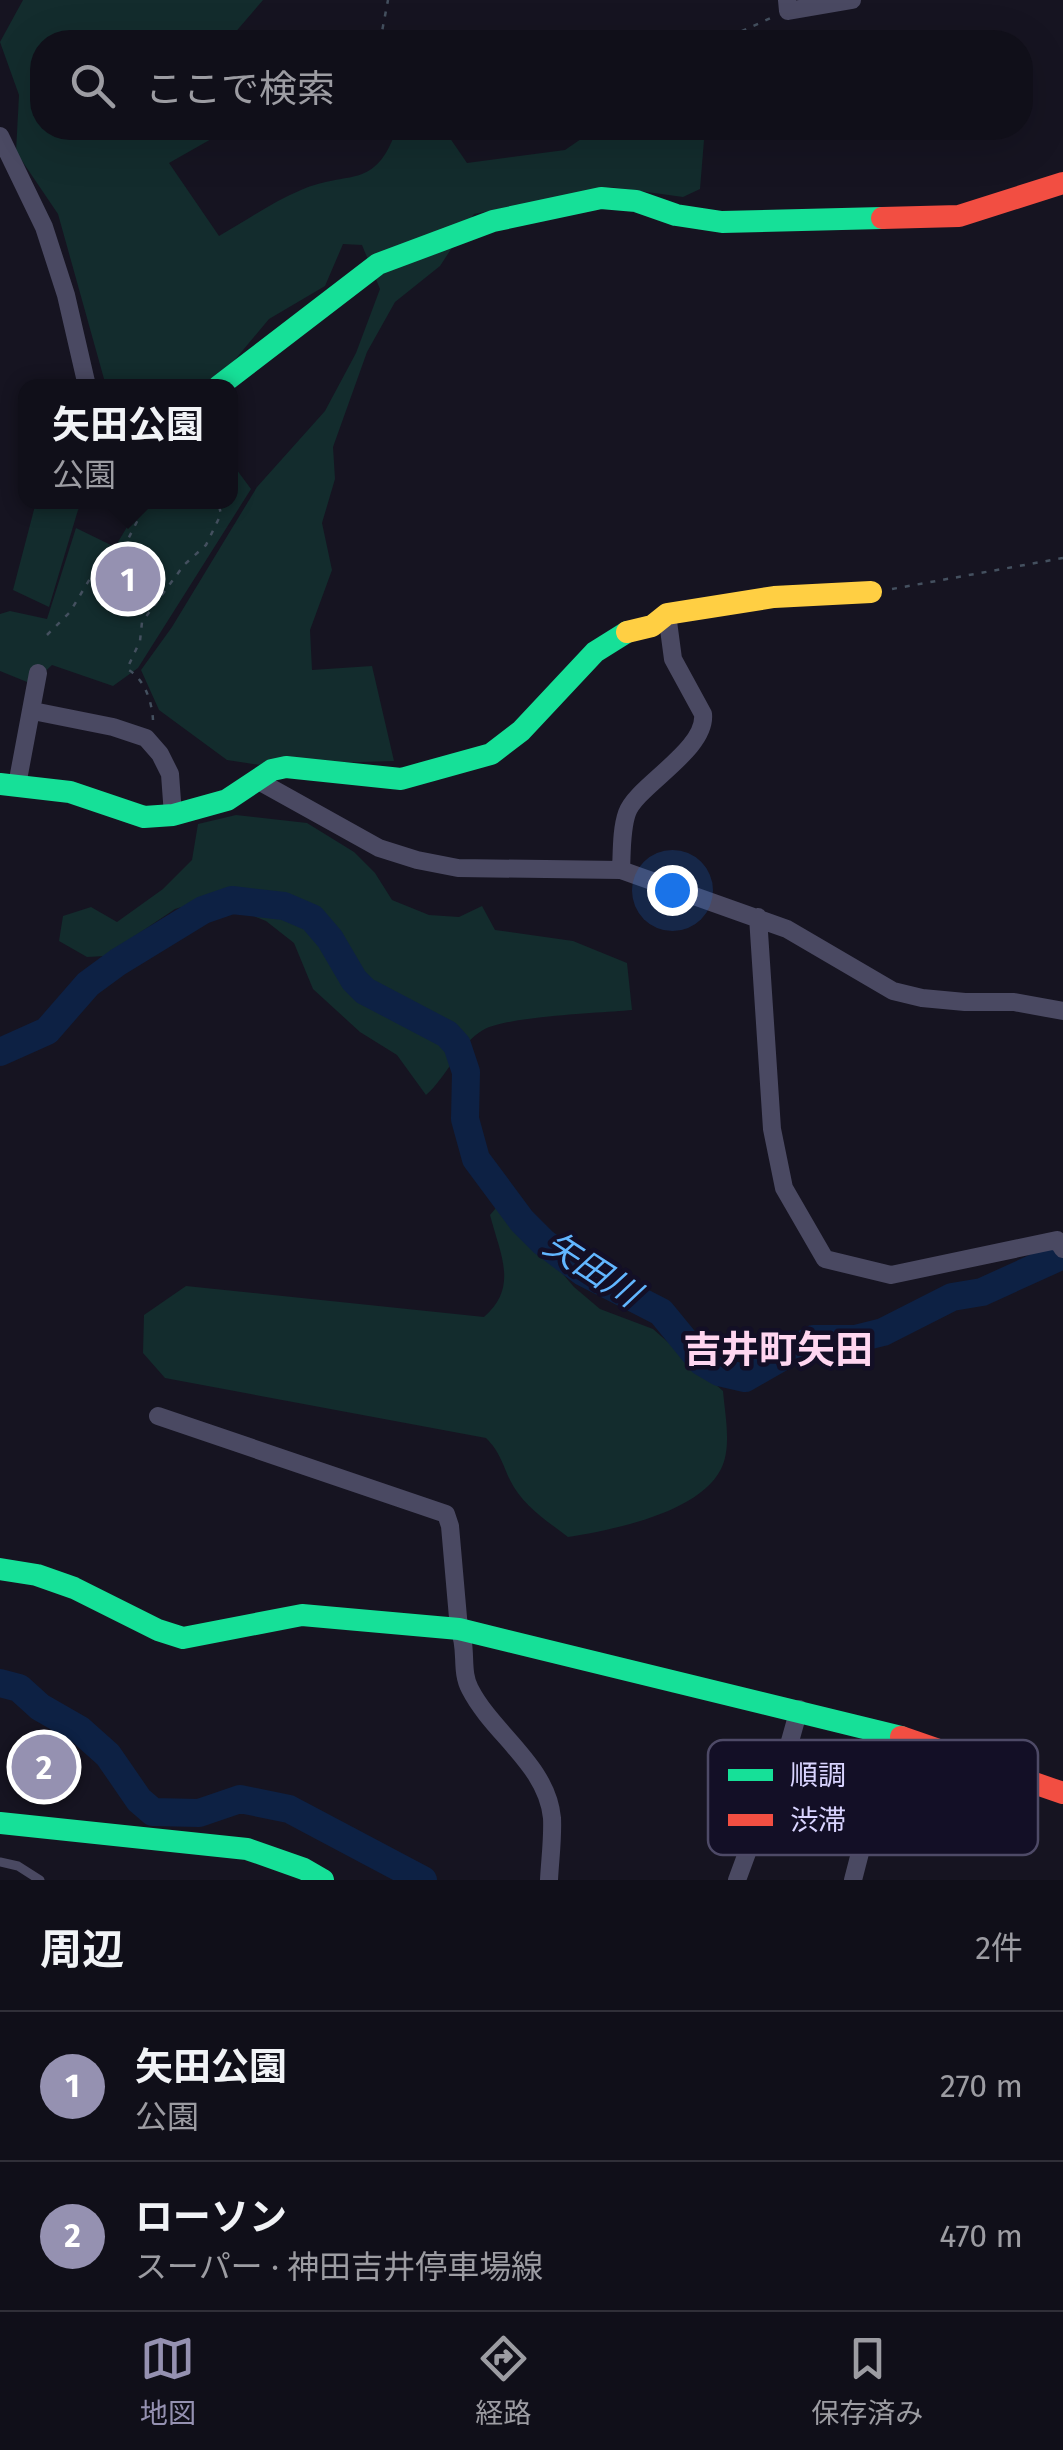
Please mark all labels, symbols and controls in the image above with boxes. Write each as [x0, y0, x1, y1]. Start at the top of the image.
search box [30, 30, 1033, 140]
icon: search [65, 58, 120, 113]
text: ここで検索 [145, 66, 335, 112]
popup [18, 379, 238, 509]
text: 矢田公園 [52, 402, 204, 448]
text: 公園 [52, 456, 116, 494]
pin: 1 [96, 542, 160, 616]
your location [647, 865, 698, 916]
water label: 矢田川 [537, 1223, 651, 1317]
district label: 吉井町矢田 [683, 1327, 873, 1373]
pin: 2 [12, 1730, 76, 1804]
legend [708, 1740, 1038, 1855]
text: 順調 [790, 1759, 846, 1792]
text: 渋滞 [790, 1804, 846, 1837]
text: 周辺 [40, 1925, 124, 1975]
text: 2件 [975, 1929, 1023, 1967]
text: 矢田公園 [135, 2044, 287, 2090]
text: 1 [65, 2067, 80, 2105]
text: 270 m [940, 2067, 1023, 2105]
text: 公園 [135, 2098, 199, 2136]
text: ローソン [135, 2194, 287, 2240]
text: 2 [64, 2217, 81, 2255]
text: 470 m [939, 2217, 1023, 2255]
text: スーパー · 神田吉井停車場線 [135, 2248, 543, 2286]
tab: 地図 [140, 2331, 196, 2431]
tab: 経路 [475, 2331, 531, 2431]
tab: 保存済み [811, 2331, 923, 2431]

